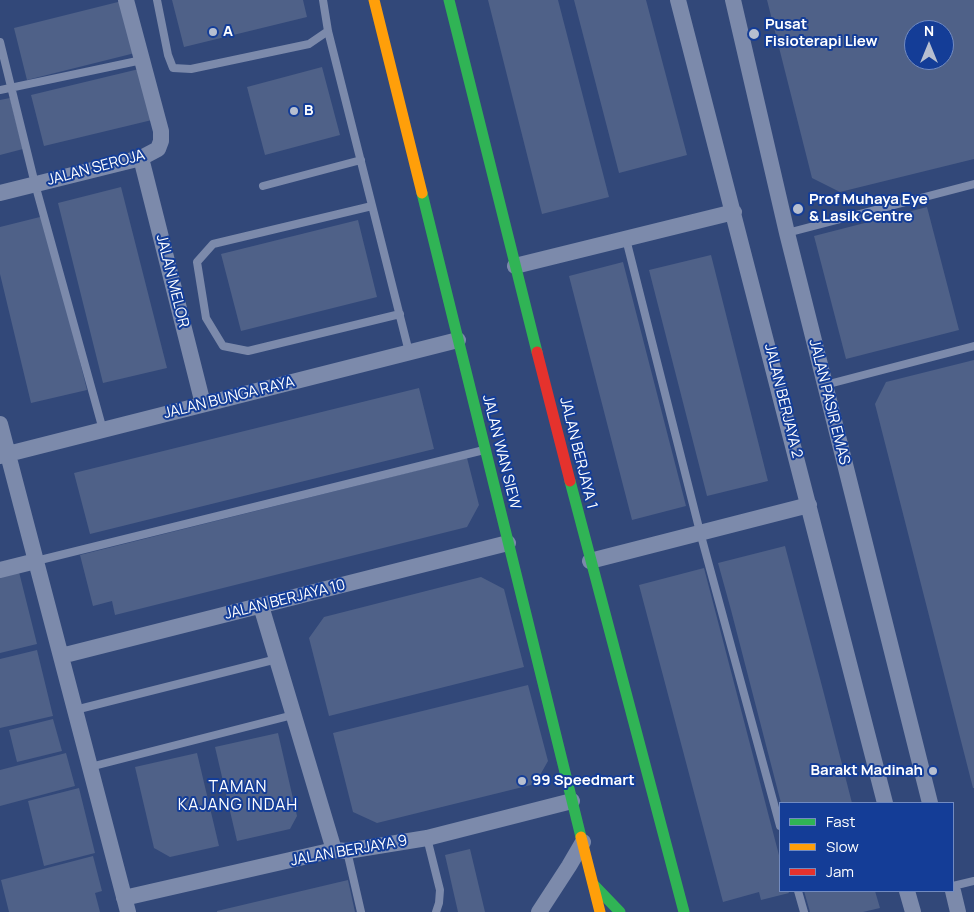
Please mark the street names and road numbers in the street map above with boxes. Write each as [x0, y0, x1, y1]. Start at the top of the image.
street label: JALAN SEROJA [45, 146, 147, 190]
street label: JALAN MELOR [152, 233, 192, 329]
street label: JALAN PASIR EMAS [805, 337, 853, 467]
street label: JALAN BERJAYA 2 [760, 342, 806, 460]
street label: JALAN BUNGA RAYA [162, 373, 296, 423]
street label: JALAN WAN SIEW [478, 393, 524, 511]
street label: JALAN BERJAYA 1 [555, 395, 601, 511]
street label: JALAN BERJAYA 10 [223, 576, 347, 624]
street label: JALAN BERJAYA 9 [289, 832, 409, 870]

